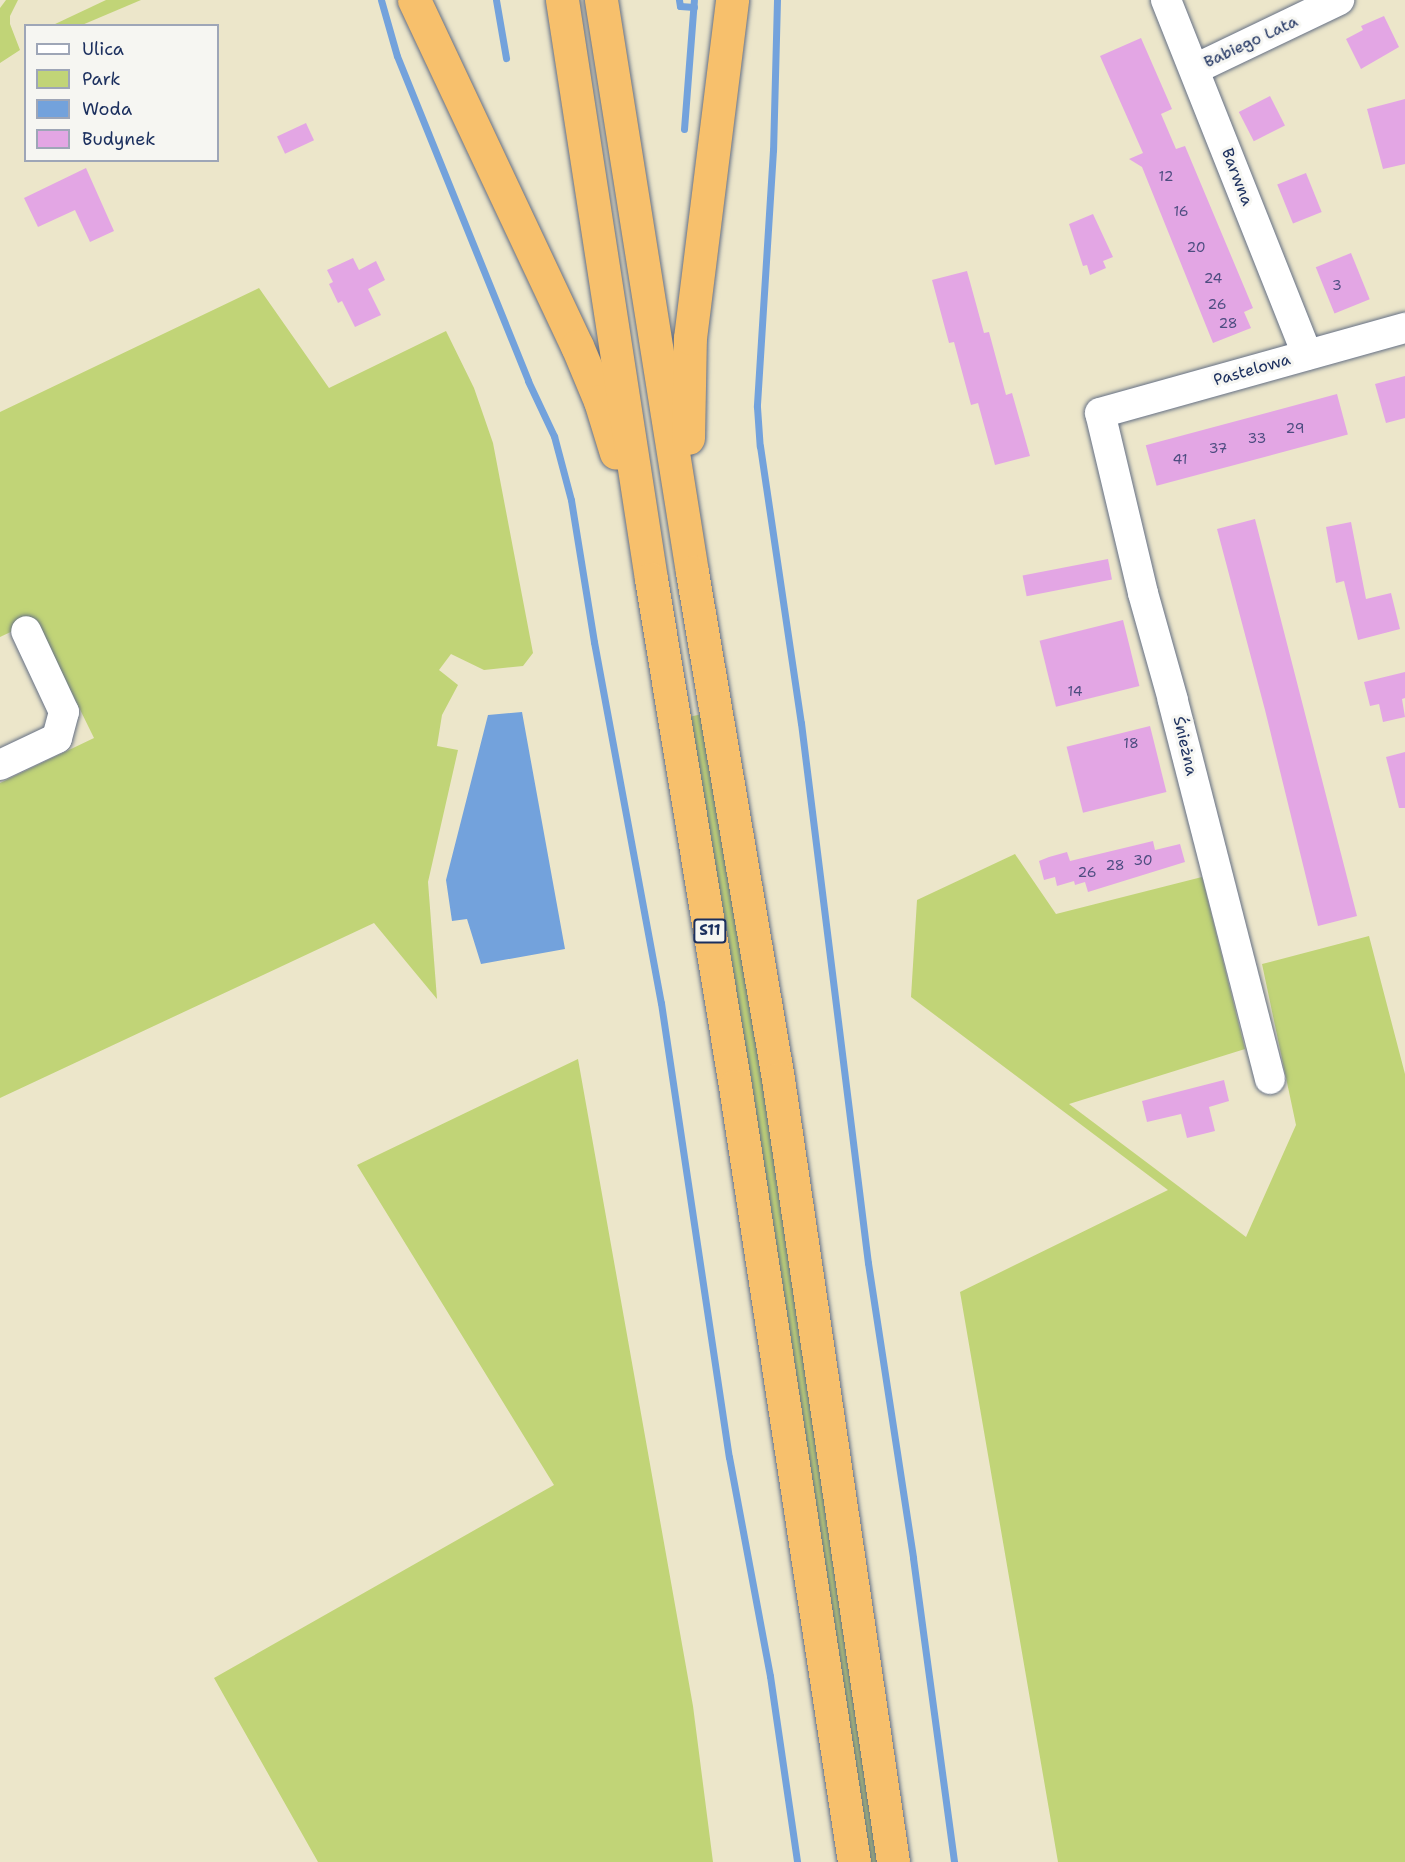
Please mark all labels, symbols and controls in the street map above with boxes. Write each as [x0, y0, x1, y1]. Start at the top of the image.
street label: Babiego Lata [1201, 12, 1301, 72]
legend [24, 24, 219, 162]
text: Ulica [82, 37, 124, 61]
text: Park [82, 67, 121, 91]
text: Woda [82, 97, 132, 121]
text: Budynek [82, 127, 156, 151]
street label: Barwna [1217, 146, 1257, 208]
house number: 12 [1159, 168, 1173, 184]
house number: 16 [1173, 203, 1189, 219]
house number: 20 [1186, 239, 1206, 255]
house number: 24 [1204, 270, 1222, 286]
house number: 3 [1332, 277, 1342, 293]
house number: 26 [1208, 296, 1226, 312]
house number: 28 [1218, 315, 1238, 331]
street label: Pastelowa [1211, 350, 1293, 390]
house number: 29 [1286, 420, 1304, 436]
house number: 33 [1248, 430, 1266, 446]
house number: 37 [1209, 440, 1227, 456]
house number: 41 [1173, 451, 1187, 467]
house number: 14 [1067, 683, 1083, 699]
street label: Śnieżna [1169, 714, 1201, 778]
house number: 18 [1123, 735, 1139, 751]
house number: 30 [1133, 852, 1153, 868]
house number: 28 [1105, 857, 1125, 873]
house number: 26 [1078, 864, 1096, 880]
road number: S11 [692, 919, 728, 943]

